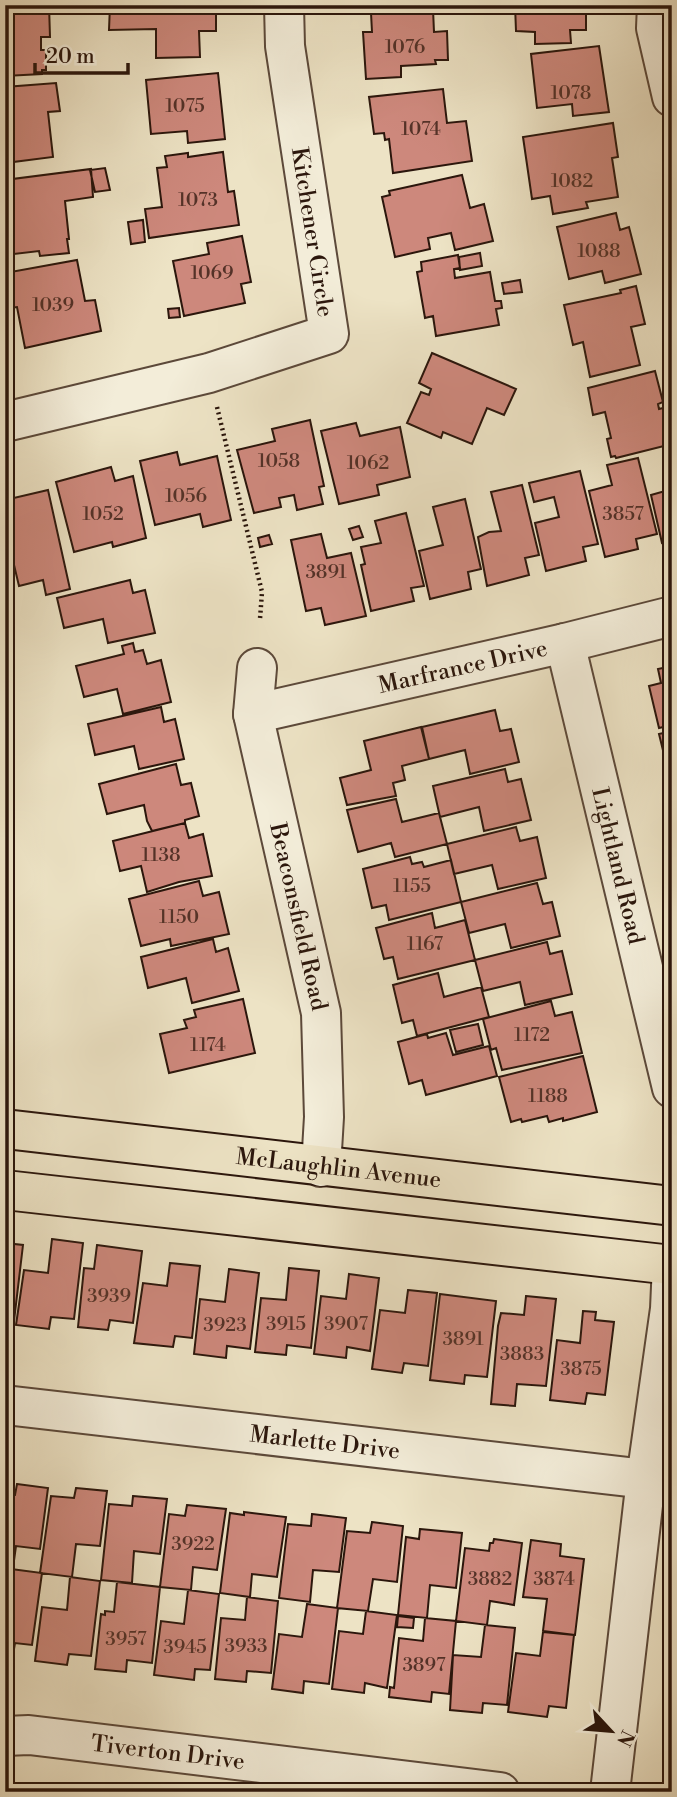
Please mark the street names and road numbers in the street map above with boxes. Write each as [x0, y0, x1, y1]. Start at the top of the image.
street label: Kitchener Circle [285, 145, 339, 319]
street label: Marfrance Drive [376, 634, 550, 700]
street label: Lightland Road [585, 785, 650, 947]
street label: Beaconsfield Road [263, 819, 333, 1013]
street label: McLaughlin Avenue [235, 1143, 443, 1194]
street label: Marlette Drive [248, 1420, 401, 1465]
street label: Tiverton Drive [89, 1730, 246, 1776]

